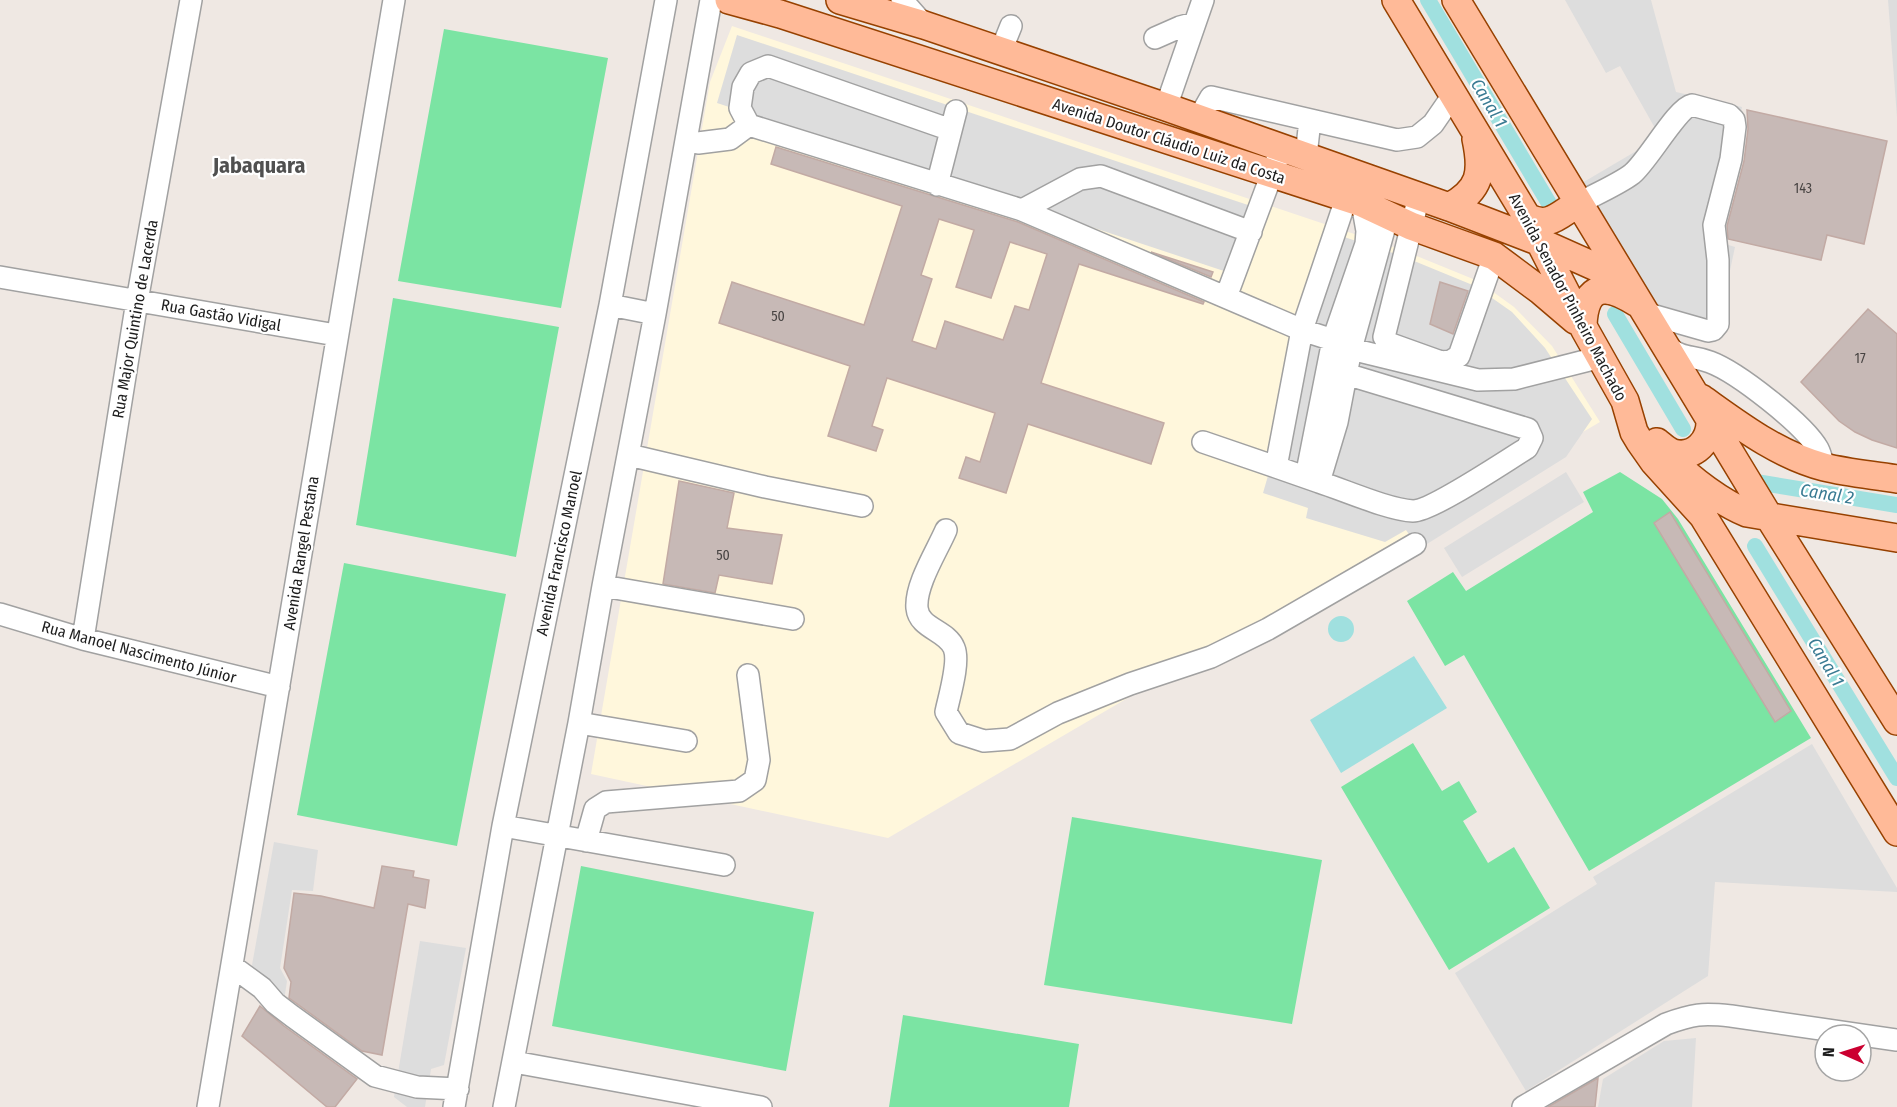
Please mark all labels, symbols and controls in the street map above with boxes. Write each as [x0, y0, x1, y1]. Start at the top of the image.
water label: Canal 1 [1466, 75, 1512, 131]
street label: Avenida Doutor Cláudio Luiz da Costa [1050, 94, 1288, 188]
district label: Jabaquara [212, 152, 305, 179]
house number: 143 [1794, 180, 1812, 197]
street label: Avenida Senador Pinheiro Machado [1505, 190, 1631, 404]
street label: Rua Major Quintino de Lacerda [108, 218, 162, 420]
street label: Rua Gastão Vidigal [160, 295, 282, 335]
house number: 50 [771, 308, 785, 325]
house number: 17 [1854, 350, 1866, 367]
street label: Avenida Francisco Manoel [532, 469, 586, 637]
street label: Avenida Rangel Pestana [279, 474, 323, 631]
water label: Canal 2 [1799, 479, 1855, 509]
house number: 50 [716, 547, 730, 564]
street label: Rua Manoel Nascimento Júnior [40, 617, 239, 687]
water label: Canal 1 [1803, 634, 1849, 690]
north arrow [1813, 1023, 1873, 1083]
text: N [1819, 1047, 1838, 1058]

